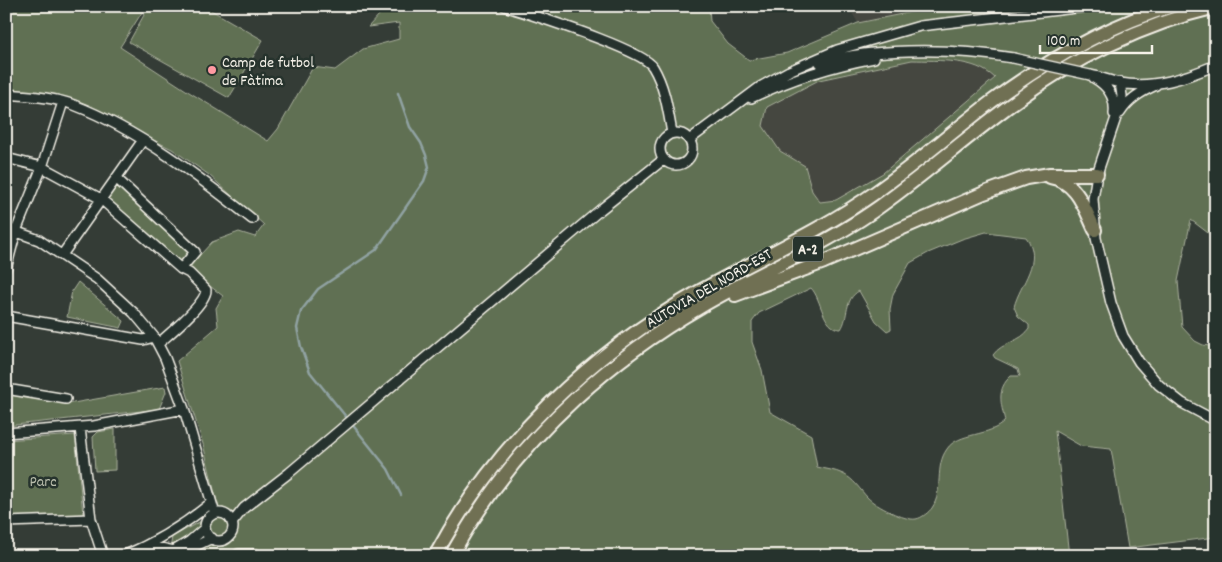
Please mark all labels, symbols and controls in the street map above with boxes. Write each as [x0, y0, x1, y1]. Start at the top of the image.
scale bar [1040, 22, 1152, 54]
text: 100 m [1047, 31, 1080, 53]
place label: Camp de futbol de Fàtima [222, 52, 314, 93]
marker: Camp de futbol de Fàtima [206, 64, 218, 76]
road number: A-2 [793, 236, 823, 262]
street label: AUTOVIA DEL NORD-EST [642, 243, 777, 335]
park label: Parc [29, 471, 57, 494]

